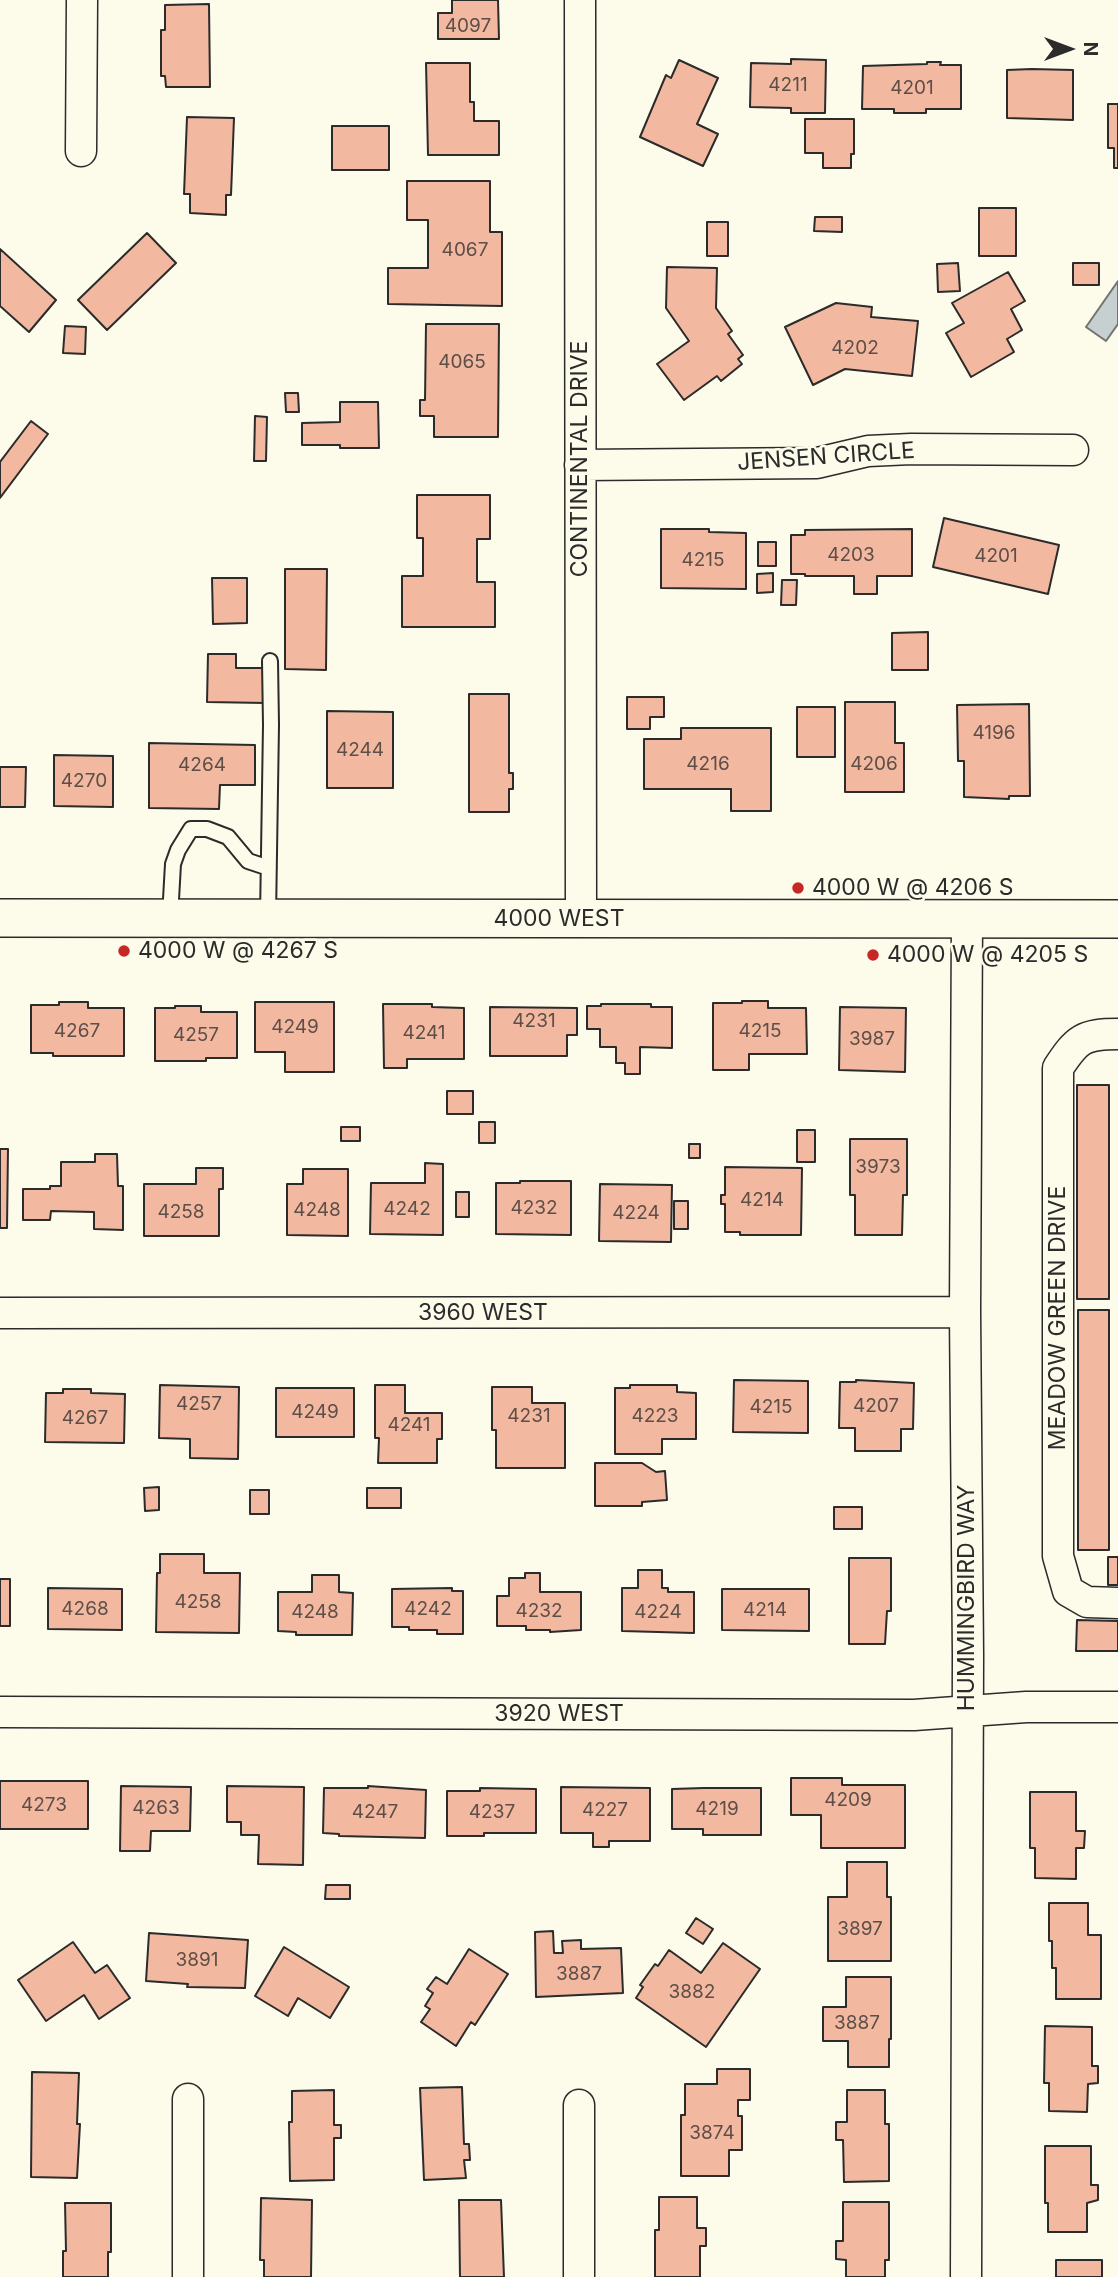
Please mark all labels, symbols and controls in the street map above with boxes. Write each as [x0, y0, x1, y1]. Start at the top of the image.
north arrow [1034, 14, 1104, 84]
house number: 4097 [445, 15, 491, 37]
text: N [1079, 42, 1102, 56]
house number: 4211 [768, 74, 808, 96]
house number: 4201 [890, 77, 934, 99]
house number: 4067 [442, 239, 488, 261]
house number: 4202 [831, 337, 879, 359]
street label: CONTINENTAL DRIVE [566, 341, 594, 577]
house number: 4065 [438, 351, 486, 373]
street label: JENSEN CIRCLE [736, 437, 916, 477]
house number: 4203 [827, 544, 875, 566]
house number: 4201 [974, 545, 1018, 567]
house number: 4215 [681, 549, 725, 571]
house number: 4196 [972, 722, 1016, 744]
house number: 4244 [336, 739, 384, 761]
house number: 4216 [686, 753, 730, 775]
house number: 4206 [850, 753, 898, 775]
house number: 4264 [178, 754, 226, 776]
house number: 4270 [61, 770, 107, 792]
place label: 4000 W @ 4206 S [812, 874, 1014, 902]
marker: 4000 W @ 4206 S [790, 880, 806, 896]
street label: 4000 WEST [494, 905, 624, 933]
place label: 4000 W @ 4267 S [138, 937, 338, 965]
place label: 4000 W @ 4205 S [887, 941, 1088, 969]
marker: 4000 W @ 4267 S [116, 943, 132, 959]
marker: 4000 W @ 4205 S [865, 947, 881, 963]
house number: 4231 [512, 1010, 556, 1032]
house number: 4249 [271, 1016, 319, 1038]
house number: 4267 [54, 1020, 100, 1042]
house number: 4215 [738, 1020, 782, 1042]
house number: 4241 [402, 1022, 446, 1044]
house number: 4257 [173, 1024, 219, 1046]
house number: 3987 [849, 1028, 895, 1050]
house number: 3973 [855, 1156, 901, 1178]
street label: MEADOW GREEN DRIVE [1044, 1186, 1072, 1450]
house number: 4214 [740, 1189, 784, 1211]
house number: 4232 [510, 1197, 558, 1219]
house number: 4242 [383, 1198, 431, 1220]
house number: 4248 [293, 1199, 341, 1221]
house number: 4258 [157, 1201, 205, 1223]
house number: 4224 [612, 1202, 660, 1224]
street label: 3960 WEST [418, 1299, 548, 1327]
house number: 4257 [176, 1393, 222, 1415]
house number: 4207 [853, 1395, 899, 1417]
house number: 4215 [749, 1396, 793, 1418]
house number: 4249 [291, 1401, 339, 1423]
house number: 4231 [507, 1405, 551, 1427]
house number: 4223 [631, 1405, 679, 1427]
house number: 4267 [62, 1407, 108, 1429]
house number: 4241 [387, 1414, 431, 1436]
street label: HUMMINGBIRD WAY [953, 1485, 981, 1711]
house number: 4258 [174, 1591, 222, 1613]
house number: 4268 [61, 1598, 109, 1620]
house number: 4242 [404, 1598, 452, 1620]
house number: 4214 [743, 1599, 787, 1621]
house number: 4232 [515, 1600, 563, 1622]
house number: 4248 [291, 1601, 339, 1623]
house number: 4224 [634, 1601, 682, 1623]
street label: 3920 WEST [494, 1700, 624, 1728]
house number: 4209 [824, 1789, 872, 1811]
house number: 4273 [21, 1794, 67, 1816]
house number: 4263 [132, 1797, 180, 1819]
house number: 4219 [695, 1798, 739, 1820]
house number: 4227 [582, 1799, 628, 1821]
house number: 4247 [352, 1801, 398, 1823]
house number: 4237 [469, 1801, 515, 1823]
house number: 3897 [837, 1918, 883, 1940]
house number: 3891 [175, 1949, 219, 1971]
house number: 3887 [556, 1963, 602, 1985]
house number: 3882 [669, 1981, 715, 2003]
house number: 3887 [834, 2012, 880, 2034]
house number: 3874 [689, 2122, 735, 2144]

